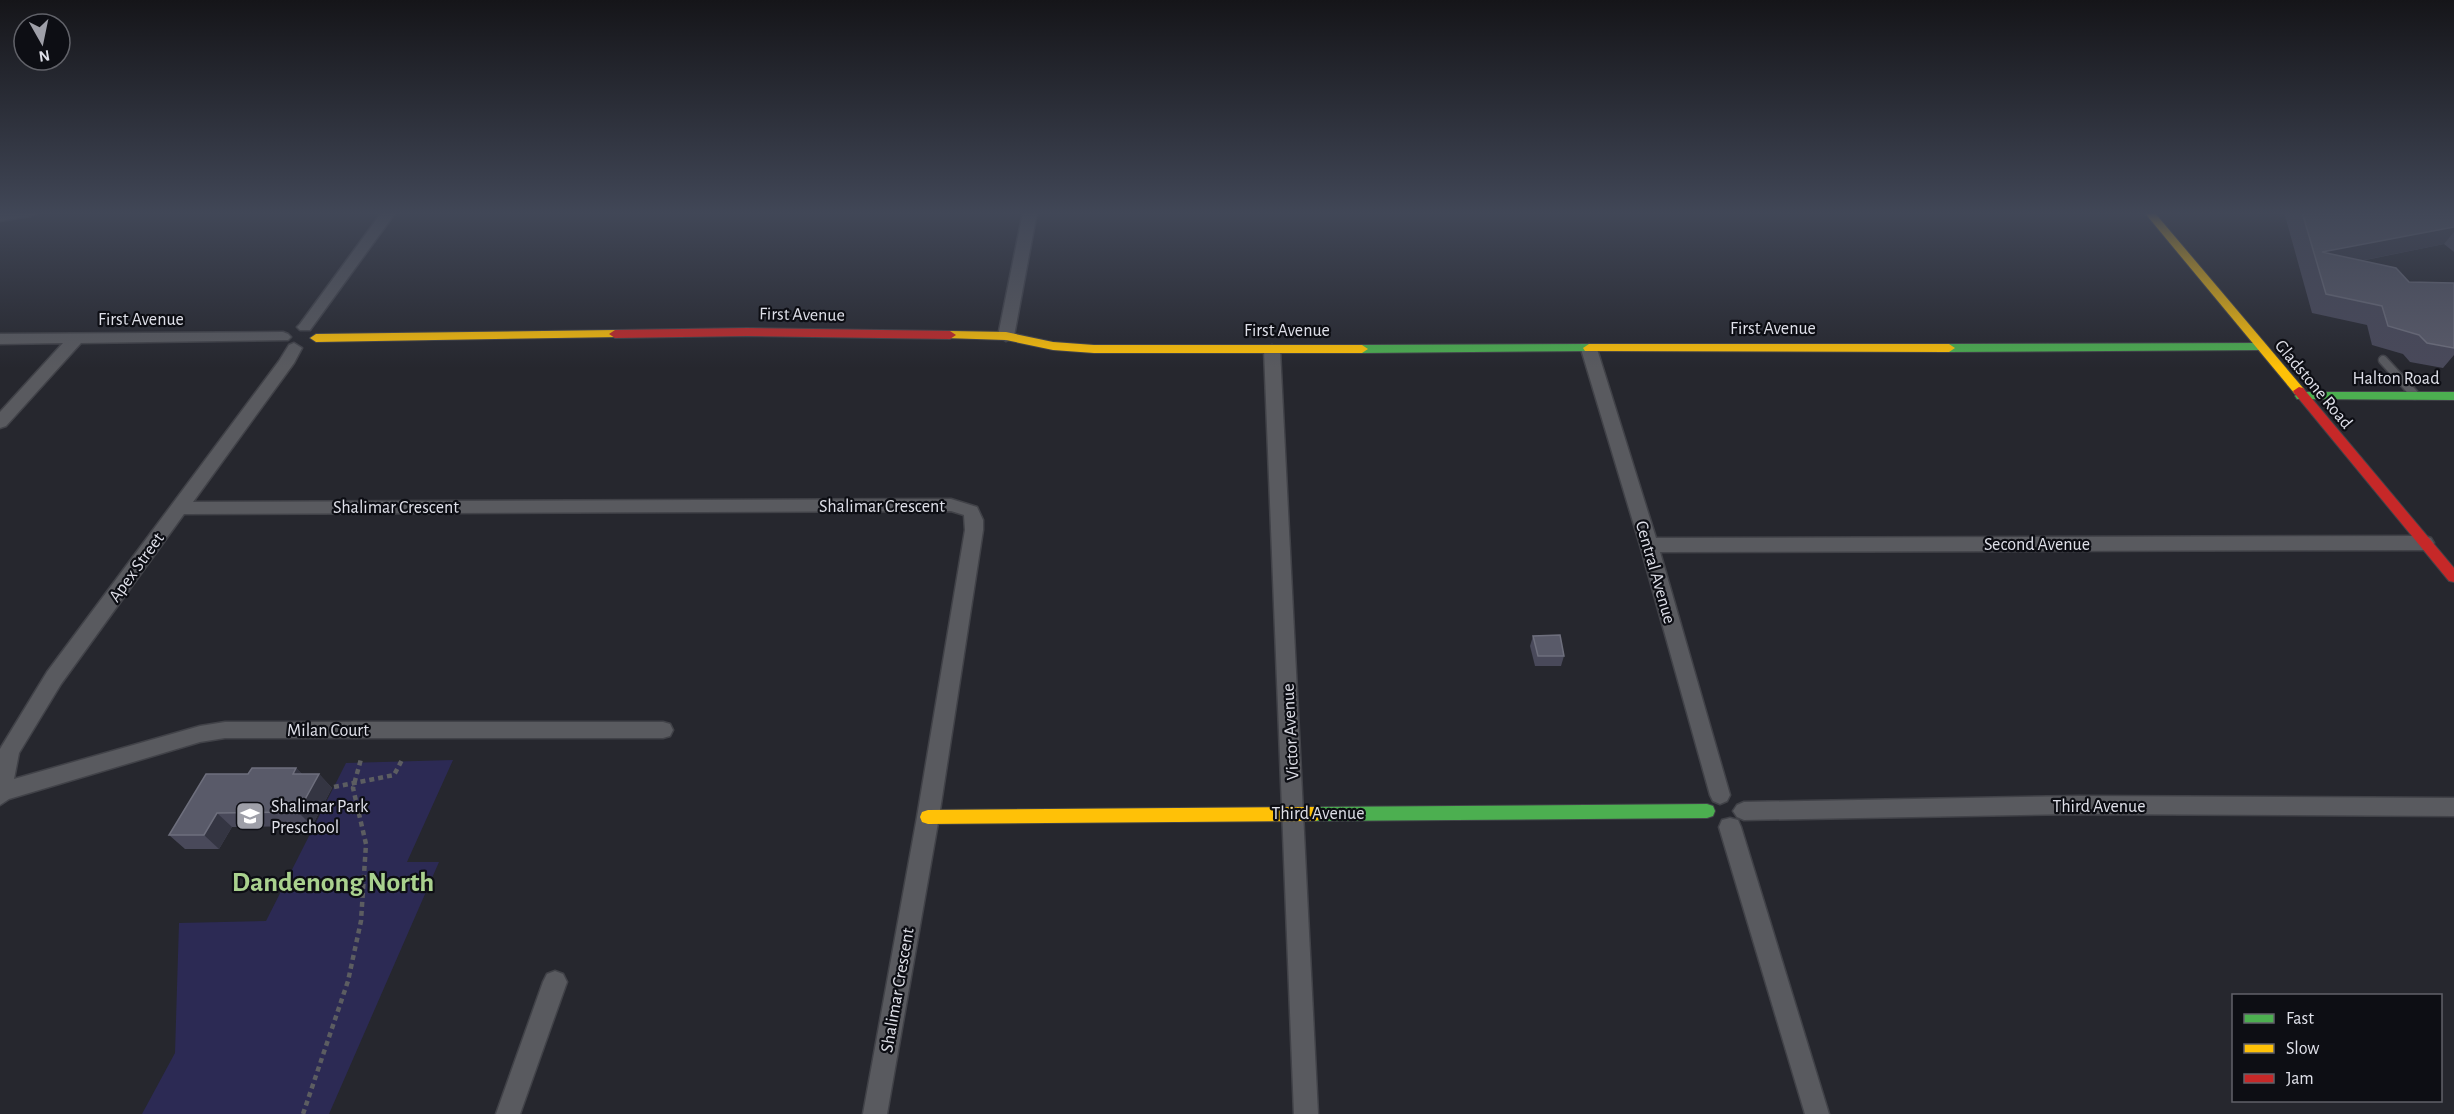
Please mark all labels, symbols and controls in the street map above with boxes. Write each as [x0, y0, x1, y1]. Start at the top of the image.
north arrow [12, 12, 72, 72]
text: N [37, 47, 51, 65]
street label: First Avenue [759, 305, 845, 325]
street label: First Avenue [98, 311, 184, 329]
street label: First Avenue [1730, 320, 1816, 338]
street label: First Avenue [1244, 322, 1330, 340]
street label: Gladstone Road [2271, 337, 2355, 433]
street label: Halton Road [2353, 370, 2439, 388]
street label: Shalimar Crescent [819, 498, 945, 516]
street label: Shalimar Crescent [333, 499, 459, 517]
street label: Central Avenue [1632, 519, 1678, 626]
street label: Apex Street [106, 529, 168, 606]
street label: Second Avenue [1984, 536, 2090, 554]
street label: Victor Avenue [1279, 683, 1303, 781]
street label: Milan Court [287, 722, 369, 740]
place label: Shalimar Park Preschool [271, 798, 369, 837]
street label: Third Avenue [2053, 798, 2145, 816]
school or university icon: Shalimar Park Preschool [234, 800, 266, 832]
street label: Third Avenue [1272, 805, 1364, 823]
district label: Dandenong North [232, 869, 434, 897]
street label: Shalimar Crescent [878, 926, 918, 1054]
legend [2232, 994, 2442, 1102]
text: Fast [2286, 1010, 2314, 1028]
text: Slow [2286, 1040, 2319, 1058]
text: Jam [2286, 1070, 2314, 1088]

